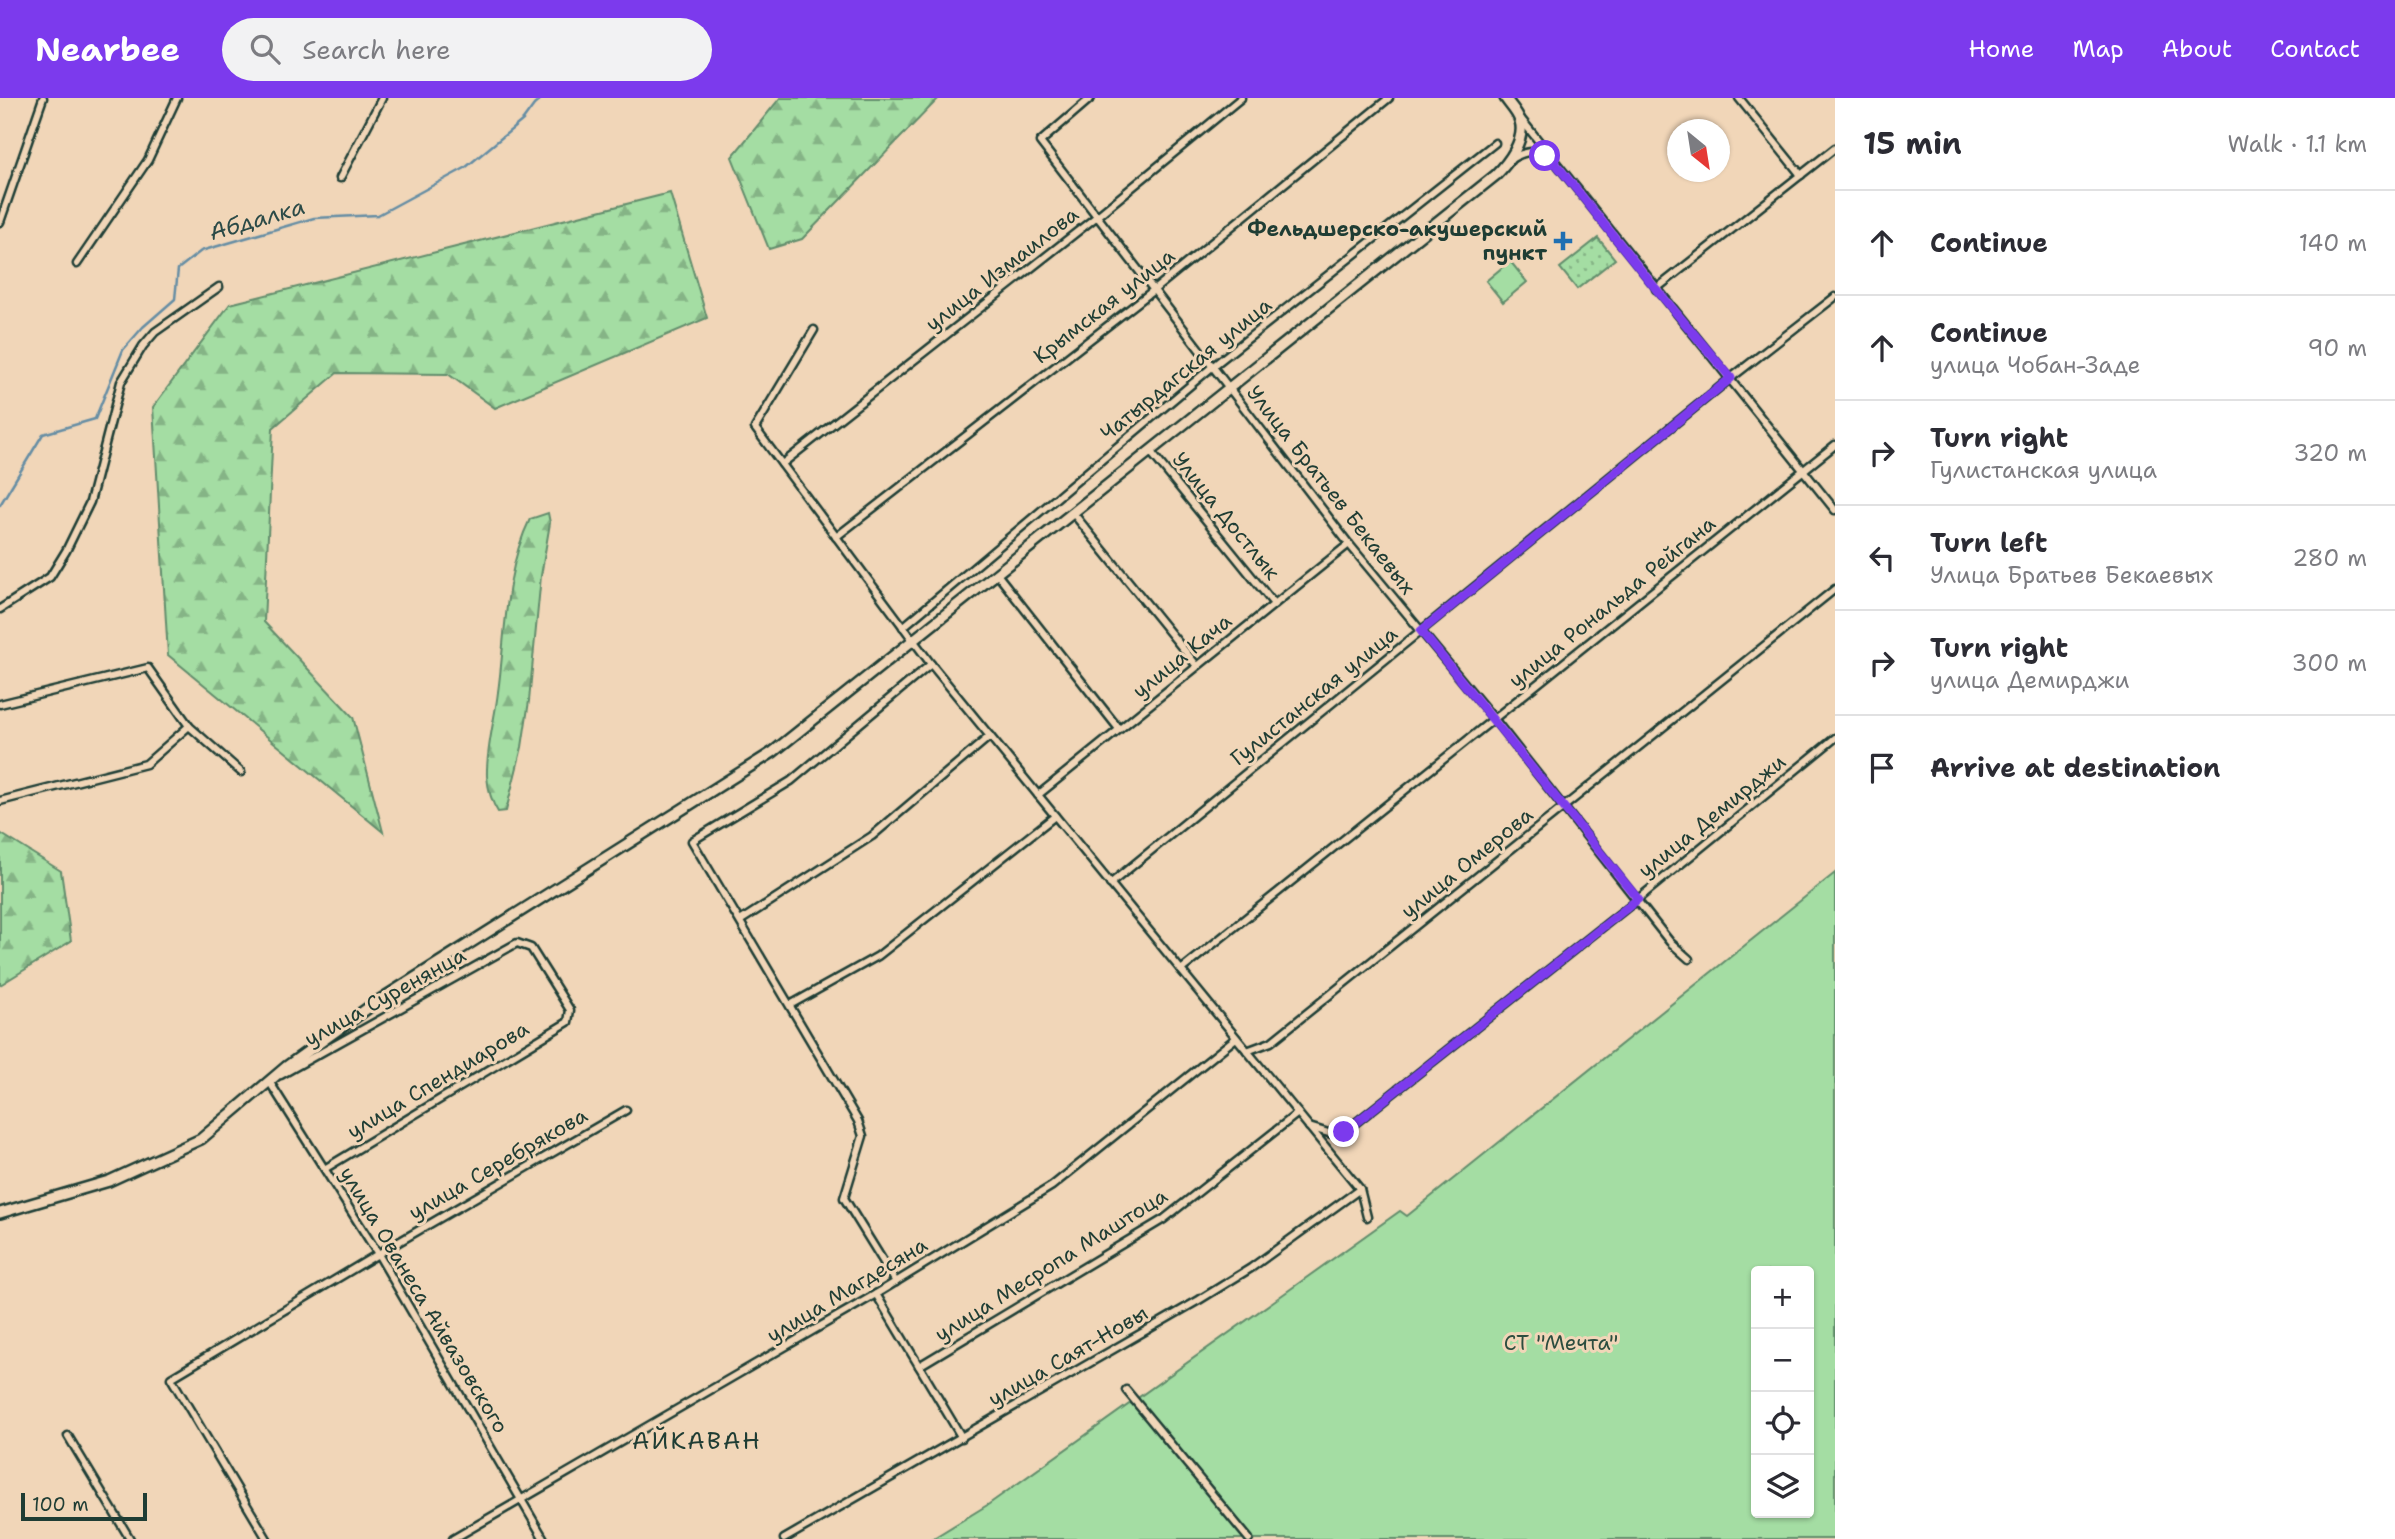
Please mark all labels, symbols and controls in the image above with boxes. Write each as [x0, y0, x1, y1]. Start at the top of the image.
search box [222, 18, 712, 81]
text: Nearbee [35, 27, 180, 72]
icon: search [246, 30, 284, 68]
text: Search here [302, 32, 451, 67]
text: Home [1968, 33, 2034, 65]
text: Map [2072, 33, 2124, 65]
text: About [2162, 33, 2232, 65]
text: Contact [2270, 33, 2360, 65]
north arrow [1667, 119, 1730, 182]
text: 15 min [1863, 123, 1962, 164]
text: Walk · 1.1 km [2228, 129, 2367, 159]
route start [1529, 140, 1560, 171]
water label: Абдалка [206, 191, 308, 247]
street label: улица Измаилова [920, 200, 1084, 338]
place label: Фельдшерско-акушерский пункт [1247, 215, 1547, 267]
icon: ahead [1863, 224, 1901, 262]
text: Continue [1930, 225, 2048, 260]
text: 140 m [2299, 228, 2367, 258]
marker: Фельдшерско-акушерский пункт [1553, 231, 1573, 251]
street label: Крымская улица [1027, 242, 1181, 370]
street label: Чатырдагская улица [1095, 291, 1277, 447]
text: Continue [1930, 315, 2048, 350]
icon: ahead [1863, 329, 1901, 367]
text: 90 m [2307, 333, 2367, 363]
text: улица Чобан-Заде [1930, 350, 2141, 380]
street label: Улица Братьев Бекаевых [1240, 379, 1422, 601]
text: Turn right [1930, 420, 2068, 455]
icon: right [1863, 434, 1901, 472]
text: 320 m [2293, 438, 2367, 468]
street label: Улица Достлык [1166, 446, 1286, 586]
text: Гулистанская улица [1930, 455, 2157, 485]
street label: улица Рональда Рейгана [1503, 510, 1721, 694]
text: Turn left [1930, 525, 2047, 560]
icon: left [1863, 539, 1901, 577]
text: 280 m [2292, 543, 2367, 573]
text: Улица Братьев Бекаевых [1930, 560, 2213, 590]
street label: улица Кача [1126, 607, 1238, 705]
street label: Гулистанская улица [1225, 620, 1403, 772]
text: Turn right [1930, 630, 2068, 665]
icon: right [1863, 644, 1901, 682]
text: 300 m [2292, 648, 2367, 678]
text: улица Демирджи [1930, 665, 2130, 695]
street label: улица Демирджи [1632, 748, 1792, 884]
icon: arrive [1863, 749, 1901, 787]
text: Arrive at destination [1930, 750, 2220, 785]
street label: улица Омерова [1395, 801, 1539, 925]
street label: улица Суренянца [299, 941, 471, 1053]
street label: улица Спендиарова [342, 1015, 534, 1145]
street label: улица Серебрякова [403, 1101, 593, 1227]
route end [1328, 1116, 1359, 1147]
street label: улица Ованеса Айвазовского [333, 1162, 515, 1438]
street label: улица Месропа Маштоца [929, 1182, 1173, 1348]
street label: улица Магдесяна [761, 1231, 933, 1349]
map controls [1751, 1266, 1814, 1518]
button: + [1751, 1266, 1814, 1329]
street label: улица Саят-Новы [983, 1299, 1153, 1413]
park label: СТ "Мечта" [1504, 1329, 1618, 1357]
button: − [1751, 1329, 1814, 1392]
button: locate [1751, 1392, 1814, 1455]
district label: АЙКАВАН [632, 1425, 762, 1457]
button: layers [1751, 1455, 1814, 1518]
scale bar [21, 1490, 147, 1522]
text: 100 m [32, 1492, 89, 1517]

